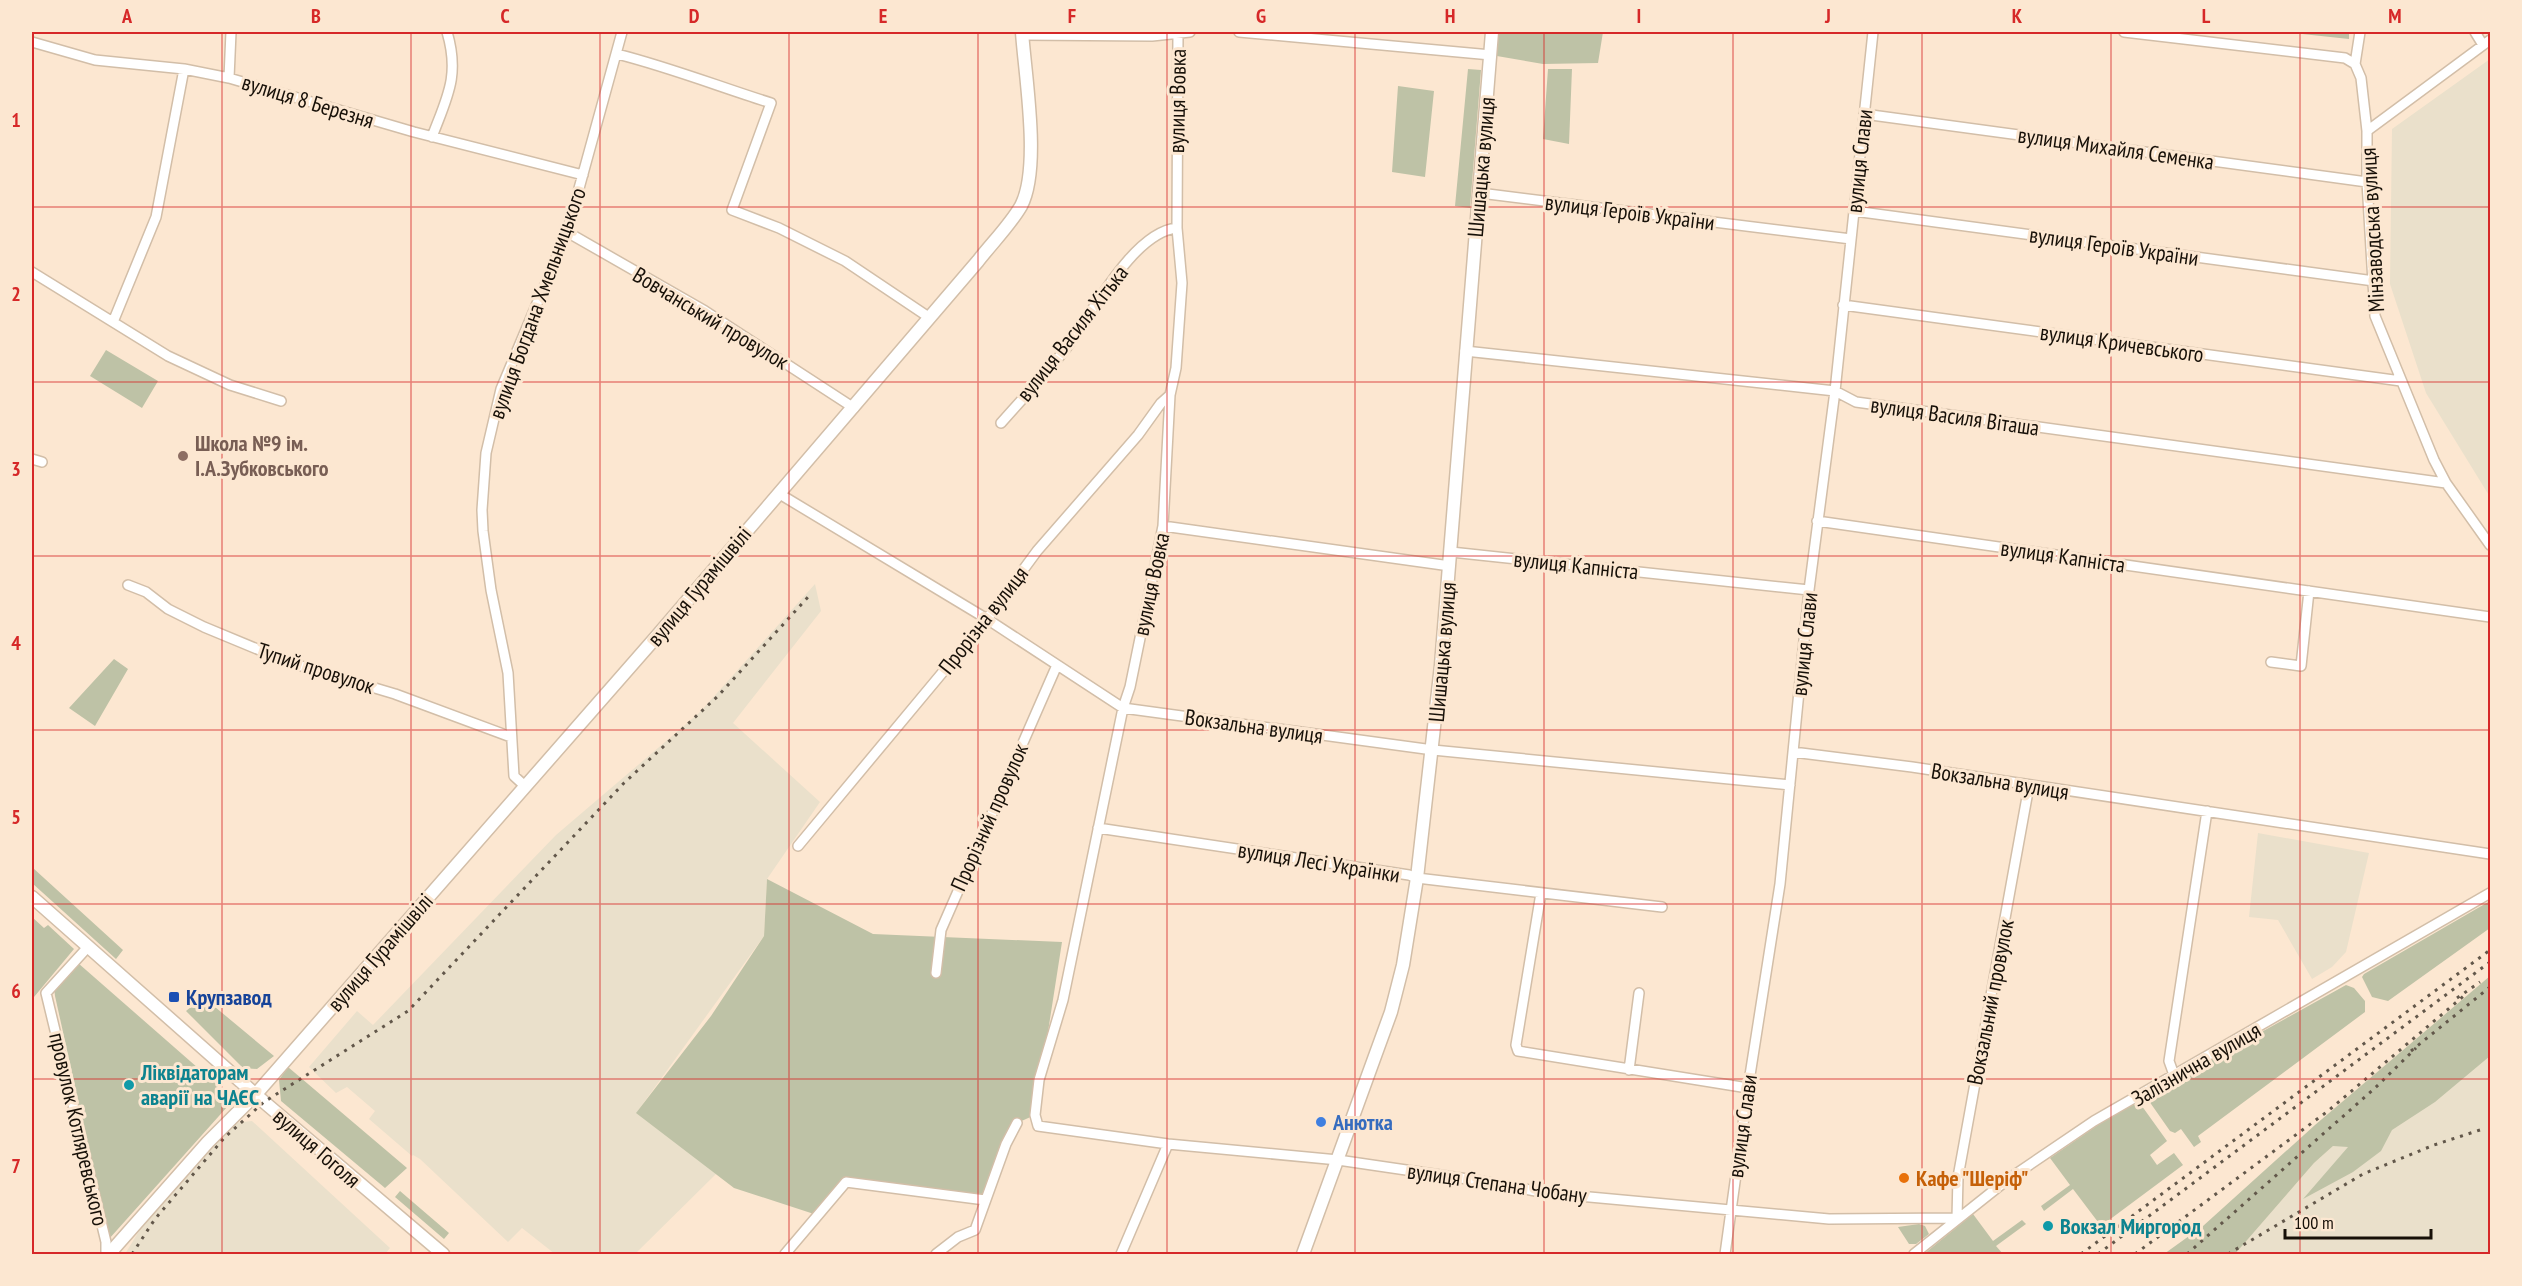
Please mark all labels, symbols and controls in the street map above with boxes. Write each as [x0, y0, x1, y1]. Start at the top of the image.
text: A [121, 3, 133, 29]
text: B [311, 3, 321, 29]
text: C [500, 3, 510, 29]
text: D [689, 3, 700, 29]
text: E [879, 3, 887, 29]
text: F [1068, 3, 1076, 29]
text: G [1256, 3, 1266, 29]
text: H [1445, 3, 1455, 29]
text: I [1637, 3, 1641, 29]
text: J [1824, 3, 1831, 29]
text: K [2012, 3, 2023, 29]
text: L [2202, 3, 2211, 29]
text: M [2388, 3, 2402, 29]
street label: вулиця Вовка [1162, 49, 1192, 153]
street label: вулиця 8 Березня [239, 68, 377, 134]
street label: Шишацька вулиця [1461, 96, 1501, 238]
text: 1 [11, 107, 21, 133]
street label: вулиця Слави [1840, 108, 1878, 214]
street label: вулиця Михайля Семенка [2016, 120, 2216, 176]
street label: Мінзаводська вулиця [2354, 147, 2390, 313]
street label: вулиця Богдана Хмельницького [482, 184, 592, 422]
street label: вулиця Героїв України [1544, 188, 1716, 236]
street label: вулиця Героїв України [2028, 220, 2200, 272]
street label: вулиця Василя Хітька [1010, 259, 1134, 407]
street label: Вовчанський провулок [628, 260, 794, 376]
text: 2 [11, 281, 21, 307]
street label: вулиця Кричевського [2038, 318, 2206, 368]
street label: вулиця Василя Віташа [1869, 390, 2041, 442]
place label: Школа №9 ім. І.А.Зубковського [195, 429, 329, 482]
marker: Школа №9 ім. І.А.Зубковського [176, 449, 190, 463]
text: 3 [11, 456, 21, 482]
street label: вулиця Гурамішвілі [641, 520, 757, 652]
street label: вулиця Вовка [1126, 530, 1176, 638]
street label: вулиця Капніста [1999, 533, 2127, 579]
street label: вулиця Капніста [1512, 545, 1640, 585]
street label: Прорізна вулиця [932, 560, 1034, 680]
street label: Шишацька вулиця [1422, 581, 1462, 723]
street label: вулиця Слави [1785, 591, 1823, 697]
text: 4 [11, 630, 21, 656]
street label: Тупий провулок [254, 636, 379, 700]
street label: Вокзальна вулиця [1183, 702, 1325, 750]
street label: Прорізний провулок [944, 738, 1034, 895]
street label: Вокзальна вулиця [1929, 756, 2071, 806]
text: 5 [11, 804, 21, 830]
street label: вулиця Лесі Українки [1236, 835, 1402, 889]
street label: вулиця Гурамішвілі [321, 887, 439, 1017]
street label: Вокзальний провулок [1960, 916, 2020, 1087]
text: 6 [11, 978, 21, 1004]
place label: Крупзавод [186, 983, 272, 1011]
marker: Крупзавод [167, 990, 181, 1004]
street label: Залізнична вулиця [2126, 1016, 2266, 1112]
street label: провулок Котляревського [43, 1030, 115, 1228]
place label: Ліквідаторам аварії на ЧАЄС [140, 1058, 259, 1111]
street label: вулиця Слави [1721, 1073, 1763, 1179]
marker: Ліквідаторам аварії на ЧАЄС [122, 1078, 136, 1092]
street label: вулиця Гоголя [267, 1102, 367, 1194]
place label: Анютка [1332, 1108, 1393, 1136]
marker: Анютка [1314, 1115, 1328, 1129]
text: 7 [11, 1153, 21, 1179]
street label: вулиця Степана Чобану [1406, 1157, 1589, 1210]
place label: Кафе "Шеріф" [1916, 1164, 2028, 1192]
marker: Кафе "Шеріф" [1897, 1171, 1911, 1185]
scale bar [2285, 1202, 2430, 1240]
text: 100 m [2294, 1211, 2334, 1234]
place label: Вокзал Миргород [2060, 1212, 2202, 1240]
marker: Вокзал Миргород [2041, 1219, 2055, 1233]

